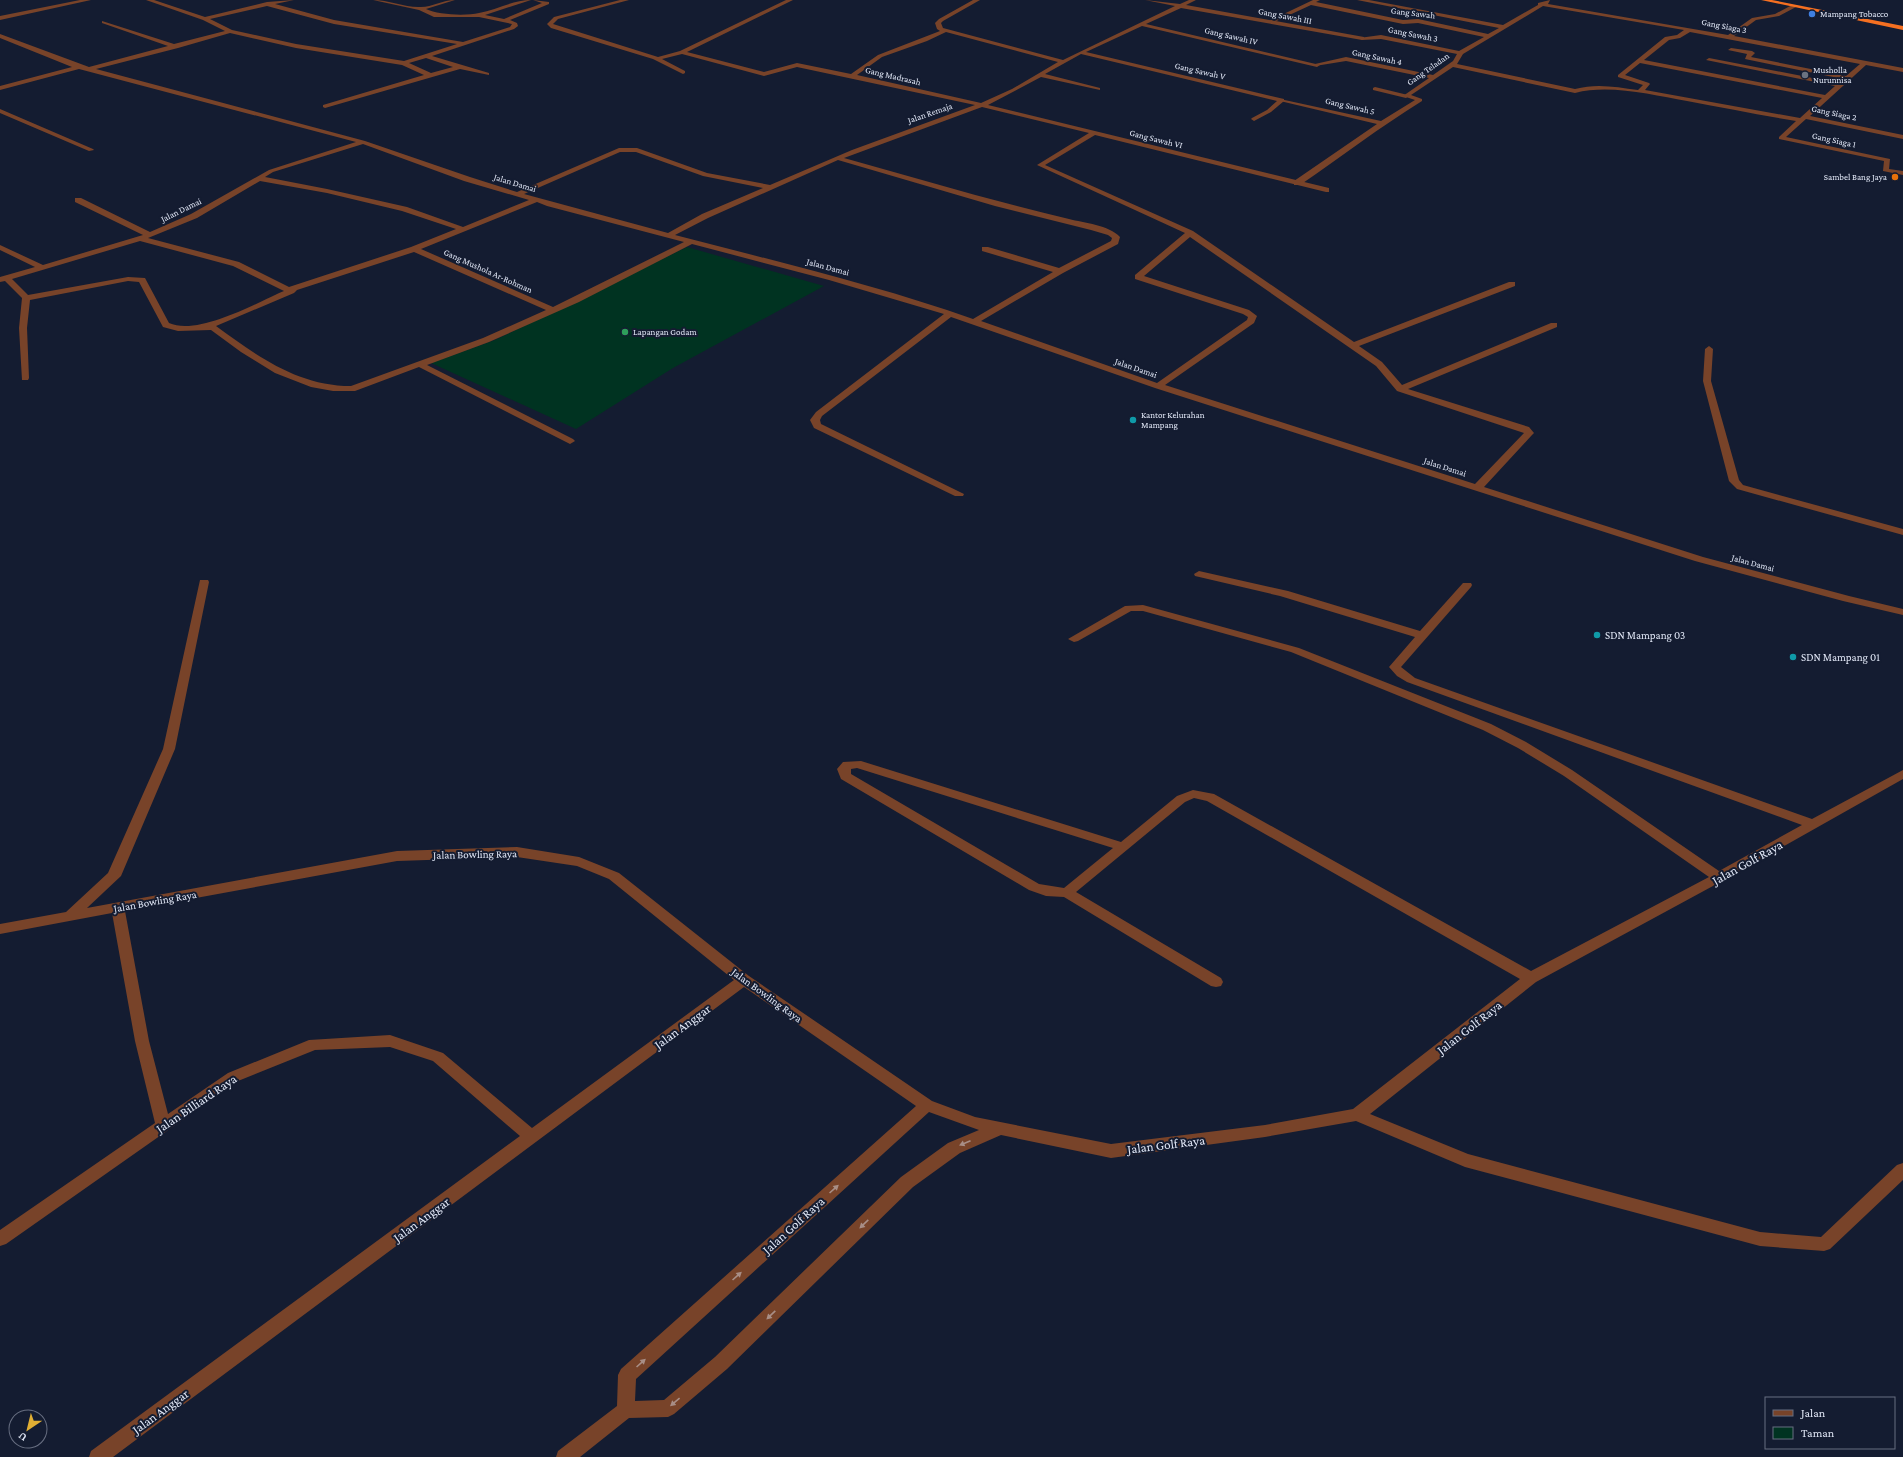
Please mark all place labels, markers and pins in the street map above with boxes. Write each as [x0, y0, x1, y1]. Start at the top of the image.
marker: Mampang Tobacco [1807, 9, 1817, 19]
place label: Mampang Tobacco [1820, 9, 1889, 19]
place label: Musholla Nurunnisa [1813, 65, 1851, 85]
marker: Musholla Nurunnisa [1800, 70, 1810, 80]
place label: Sambel Bang Jaya [1824, 172, 1887, 182]
marker: Sambel Bang Jaya [1890, 172, 1900, 182]
marker: Lapangan Godam [620, 327, 630, 337]
place label: Lapangan Godam [633, 327, 697, 337]
place label: Kantor Kelurahan Mampang [1141, 410, 1205, 430]
marker: Kantor Kelurahan Mampang [1128, 415, 1138, 425]
place label: SDN Mampang 03 [1605, 629, 1685, 642]
marker: SDN Mampang 03 [1592, 630, 1602, 640]
place label: SDN Mampang 01 [1801, 651, 1880, 664]
marker: SDN Mampang 01 [1788, 652, 1798, 662]

